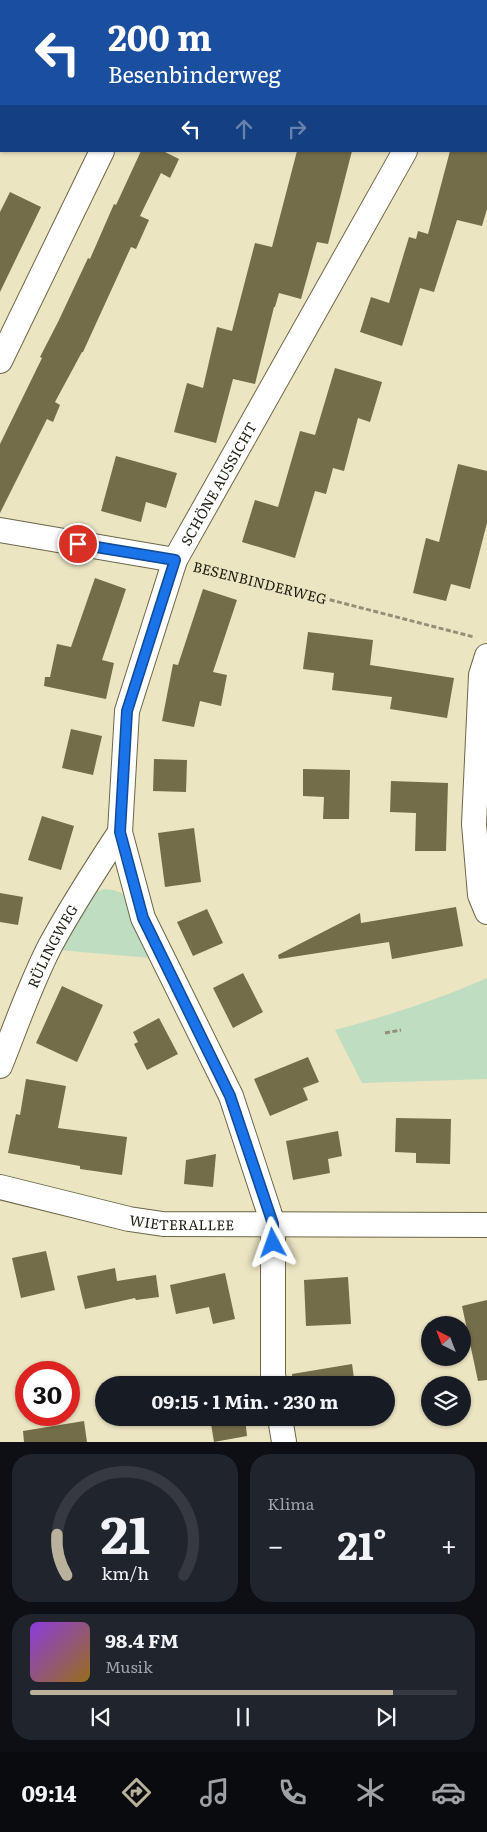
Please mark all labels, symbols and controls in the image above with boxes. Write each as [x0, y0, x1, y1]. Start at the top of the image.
text: 200 m [108, 10, 212, 62]
icon: left [25, 20, 90, 85]
text: Besenbinderweg [108, 57, 281, 90]
icon: left [177, 115, 205, 143]
icon: ahead [230, 115, 258, 143]
icon: right [283, 115, 311, 143]
street label: SCHÖNE AUSSICHT [175, 418, 261, 549]
pin [57, 523, 99, 565]
icon: arrive [64, 530, 92, 558]
street label: BESENBINDERWEG [191, 556, 330, 608]
street label: RÜLINGWEG [22, 900, 82, 991]
street label: WIETERALLEE [128, 1209, 234, 1234]
position arrow [246, 1216, 298, 1268]
north arrow [421, 1316, 471, 1366]
map controls [421, 1316, 471, 1426]
speed limit sign: 30 [15, 1361, 80, 1426]
button: layers [421, 1376, 471, 1426]
text: 09:15 · 1 Min. · 230 m [152, 1387, 338, 1415]
text: Klima [268, 1491, 314, 1515]
text: 21 [100, 1493, 149, 1570]
text: 21° [337, 1515, 387, 1572]
text: − [268, 1523, 284, 1565]
text: + [441, 1523, 457, 1565]
text: km/h [101, 1559, 149, 1586]
text: 98.4 FM [105, 1626, 179, 1654]
text: Musik [105, 1654, 153, 1678]
icon: previous [87, 1703, 115, 1731]
icon: pause [229, 1703, 257, 1731]
icon: next [372, 1703, 400, 1731]
icon: directions [119, 1775, 154, 1810]
icon: music [197, 1775, 232, 1810]
icon: phone [275, 1775, 310, 1810]
icon: climate [353, 1775, 388, 1810]
icon: car [431, 1775, 466, 1810]
text: 09:14 [21, 1776, 76, 1809]

